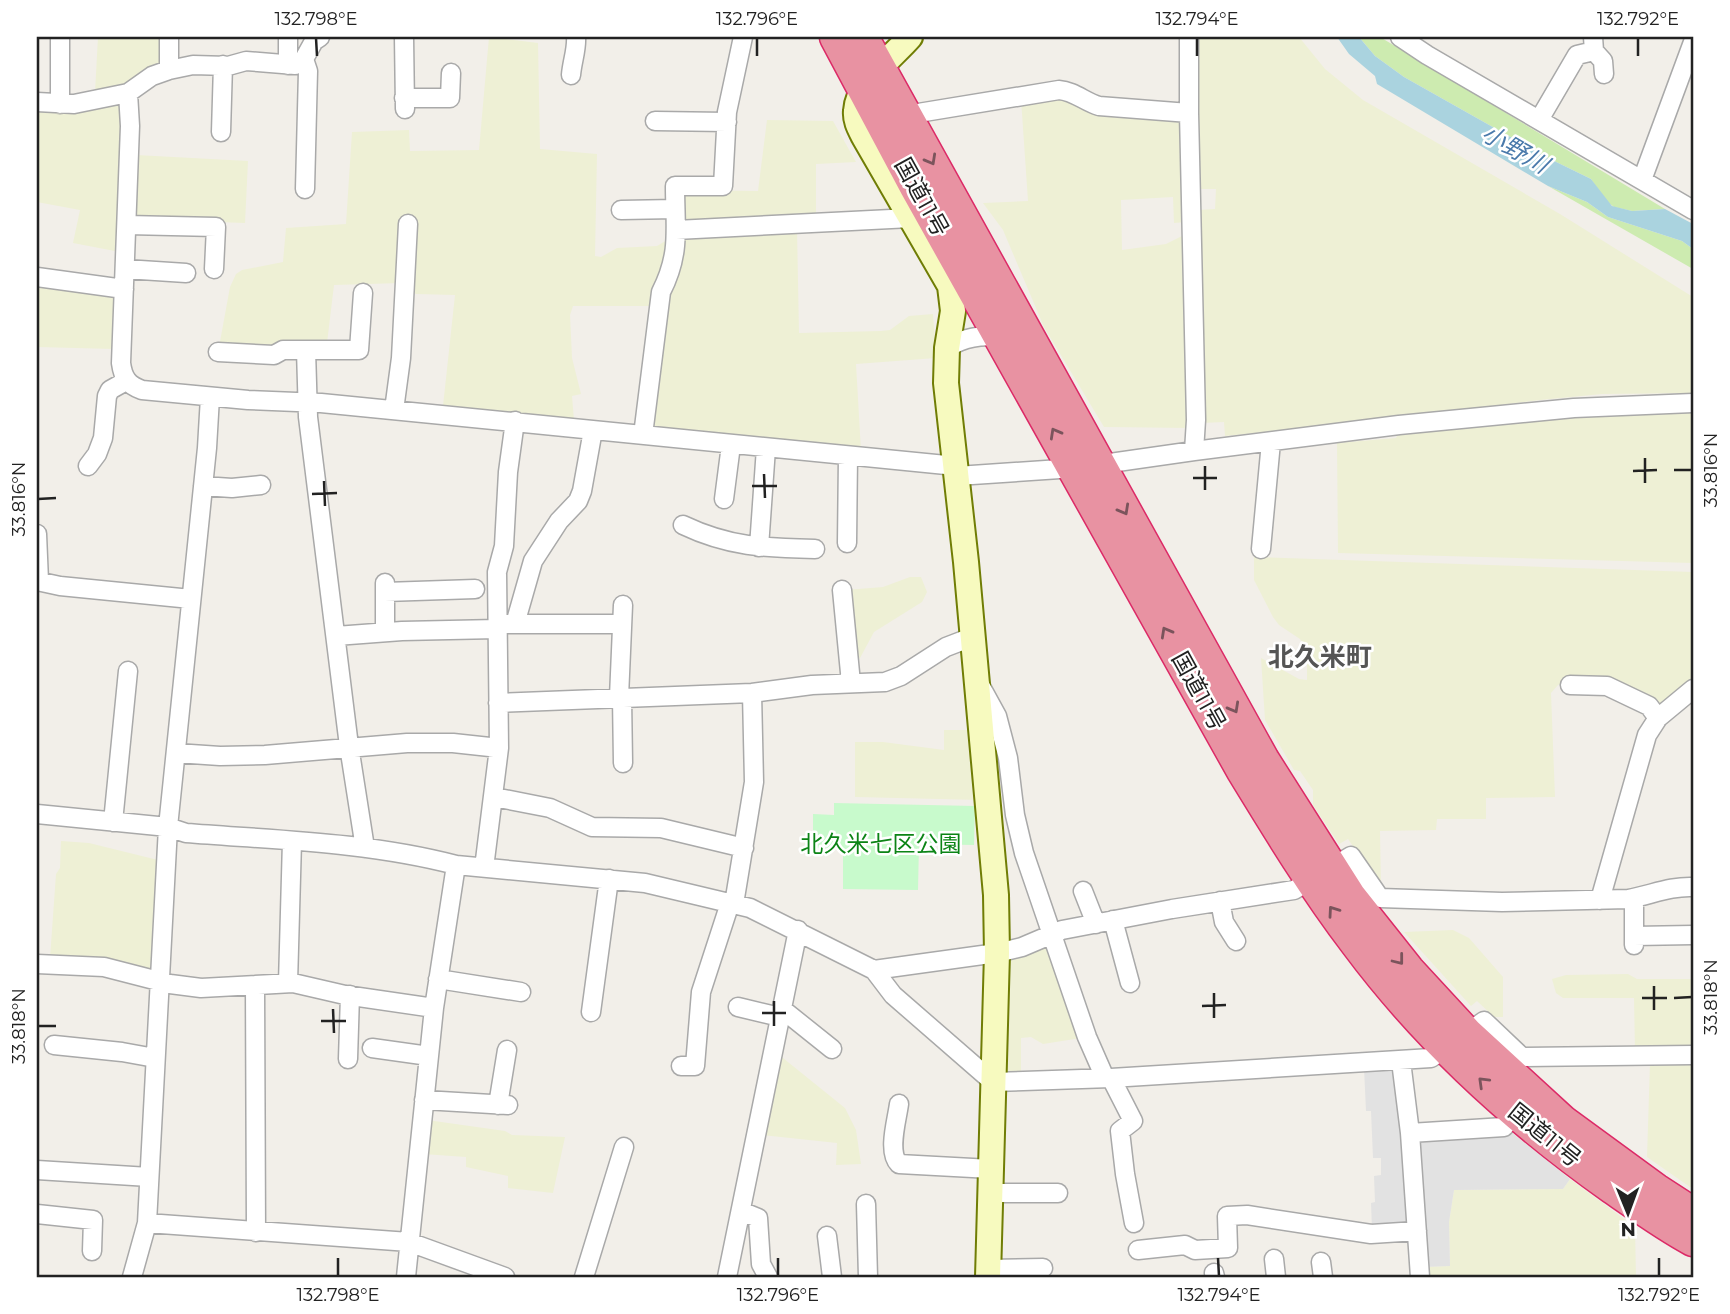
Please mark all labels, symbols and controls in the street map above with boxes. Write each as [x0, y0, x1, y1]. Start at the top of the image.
text: 132.798°E [274, 8, 358, 30]
text: 132.796°E [716, 8, 798, 30]
text: 132.794°E [1155, 8, 1239, 30]
text: 132.792°E [1597, 8, 1679, 30]
water label: 小野川 [1477, 118, 1556, 181]
street label: 国道11号 [889, 153, 955, 241]
one-way arrow [923, 153, 936, 166]
one-way arrow [1050, 428, 1063, 440]
text: 33.816°N [1700, 433, 1722, 507]
text: 33.816°N [8, 462, 30, 536]
one-way arrow [1116, 502, 1129, 515]
one-way arrow [1161, 626, 1174, 639]
district label: 北久米町 [1268, 641, 1372, 673]
street label: 国道11号 [1166, 647, 1232, 735]
one-way arrow [1226, 701, 1239, 714]
park label: 北久米七区公園 [801, 830, 962, 858]
one-way arrow [1329, 906, 1341, 919]
one-way arrow [1391, 952, 1404, 964]
text: 33.818°N [1700, 959, 1722, 1035]
text: 33.818°N [8, 988, 30, 1064]
one-way arrow [1478, 1077, 1491, 1090]
street label: 国道11号 [1503, 1097, 1587, 1173]
north arrow [1594, 1178, 1664, 1248]
text: N [1620, 1218, 1636, 1241]
text: 132.798°E [296, 1284, 380, 1306]
text: 132.796°E [737, 1284, 819, 1306]
text: 132.794°E [1177, 1284, 1261, 1306]
text: 132.792°E [1618, 1284, 1700, 1306]

